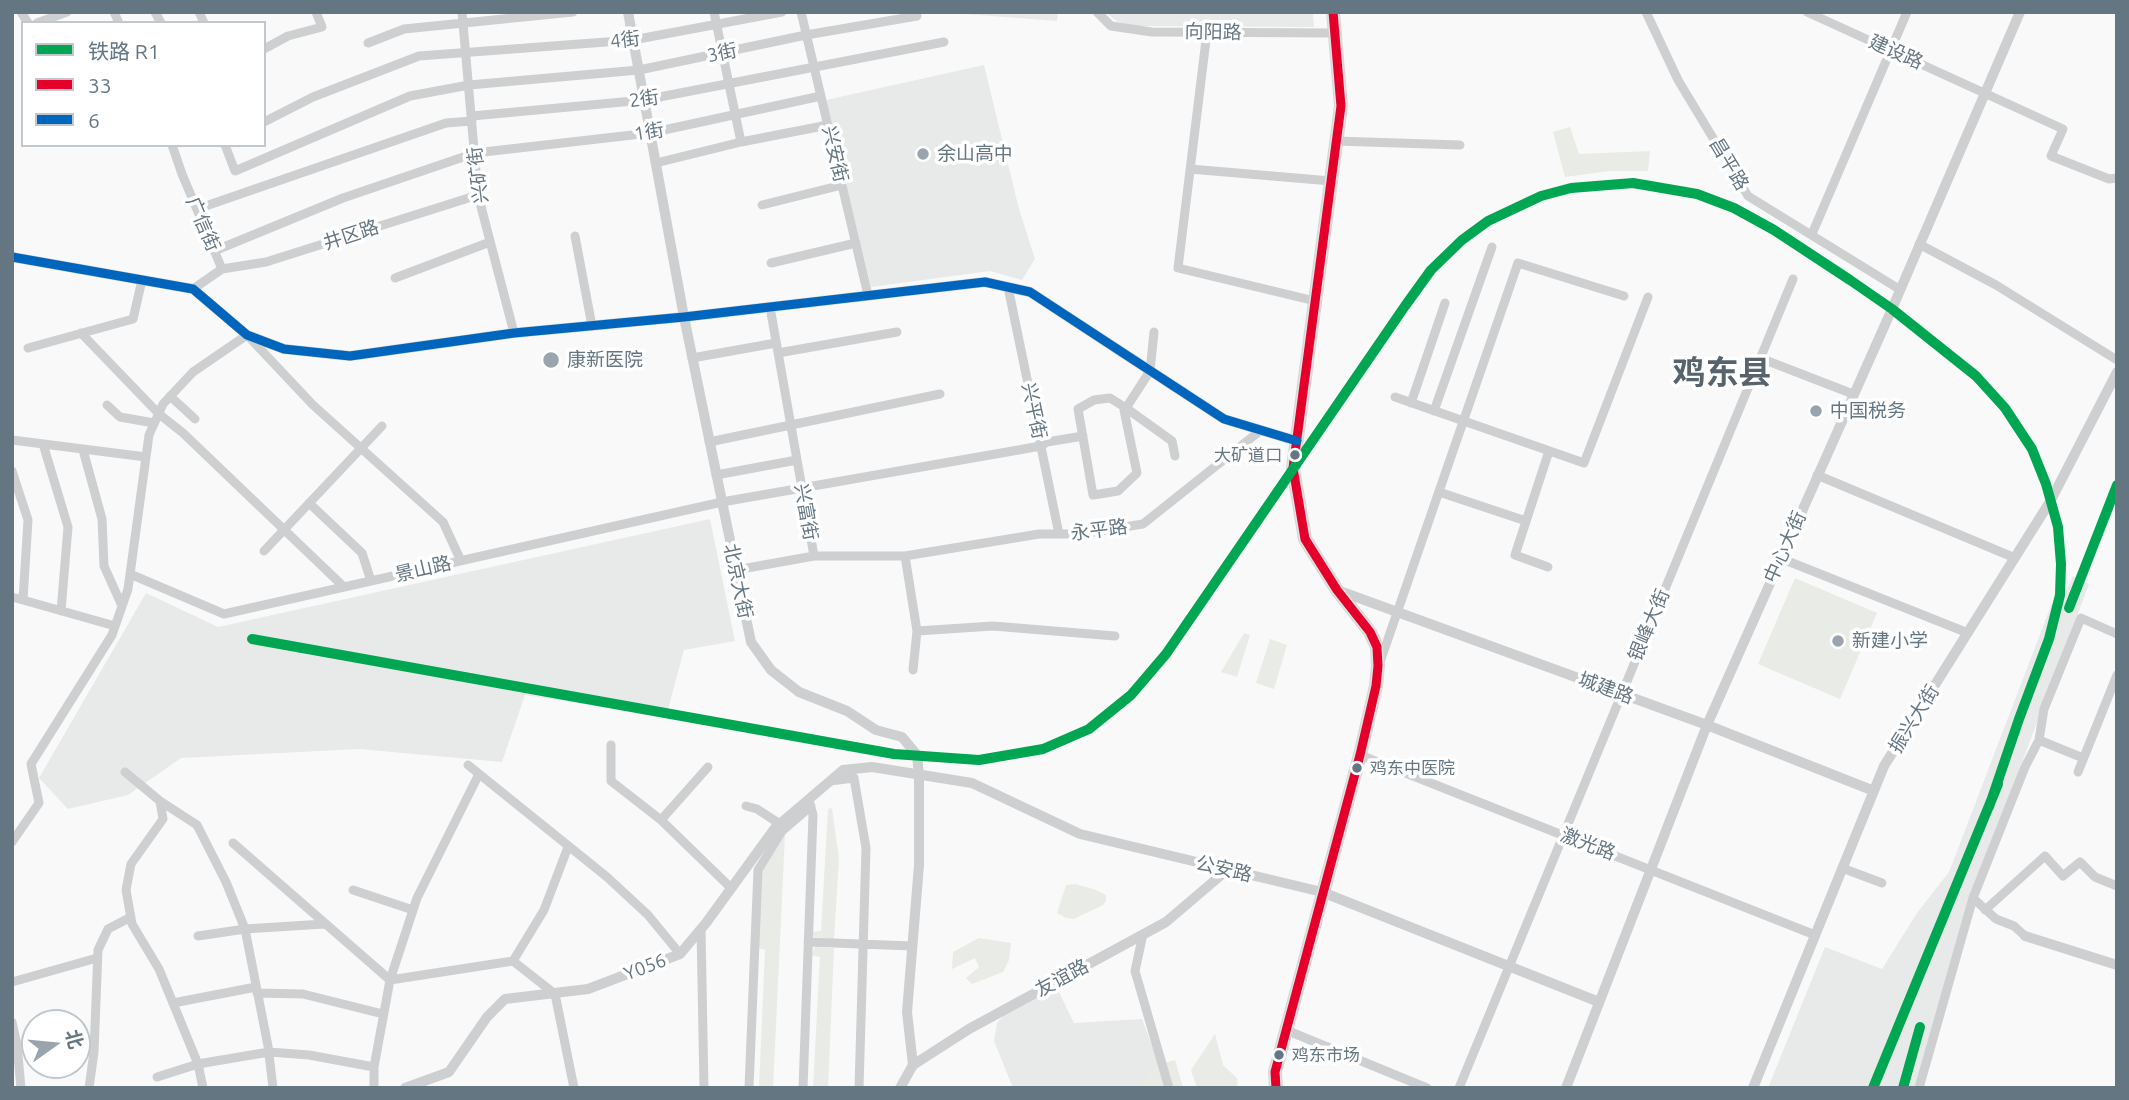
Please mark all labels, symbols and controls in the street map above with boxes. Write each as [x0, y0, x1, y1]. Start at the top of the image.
street label: 向阳路 [1184, 20, 1242, 44]
legend [21, 21, 266, 147]
street label: 4街 [609, 27, 641, 53]
street label: 建设路 [1865, 30, 1927, 74]
text: 铁路 R1 [88, 39, 160, 63]
street label: 3街 [705, 39, 739, 67]
text: 33 [88, 73, 112, 97]
street label: 2街 [628, 86, 660, 112]
text: 6 [88, 108, 100, 132]
street label: 1街 [633, 118, 665, 146]
street label: 兴安街 [817, 124, 853, 184]
street label: 昌平路 [1705, 134, 1753, 194]
place label: 余山高中 [937, 143, 1013, 165]
street label: 兴矿街 [463, 145, 493, 205]
marker: 余山高中 [915, 146, 931, 162]
street label: 广信街 [181, 193, 225, 255]
street label: 井区路 [320, 215, 382, 255]
place label: 康新医院 [567, 349, 643, 371]
marker: 康新医院 [541, 350, 561, 370]
district label: 鸡东县 [1673, 353, 1771, 393]
street label: 兴平街 [1017, 381, 1051, 441]
place label: 中国税务 [1830, 400, 1906, 422]
marker: 中国税务 [1808, 403, 1824, 419]
place label: 大矿道口 [1214, 445, 1282, 465]
marker: 大矿道口 [1288, 448, 1302, 462]
street label: 兴富街 [790, 482, 822, 542]
street label: 中心大街 [1759, 508, 1811, 586]
street label: 永平路 [1069, 515, 1129, 545]
street label: 北京大街 [719, 541, 757, 621]
street label: 景山路 [393, 551, 453, 587]
street label: 银峰大街 [1624, 586, 1674, 664]
place label: 新建小学 [1852, 630, 1928, 652]
marker: 新建小学 [1830, 633, 1846, 649]
street label: 城建路 [1575, 668, 1637, 708]
street label: 振兴大街 [1884, 681, 1944, 757]
place label: 鸡东中医院 [1370, 758, 1455, 778]
marker: 鸡东中医院 [1350, 761, 1364, 775]
street label: 激光路 [1557, 823, 1619, 865]
street label: 公安路 [1194, 851, 1254, 887]
street label: Y056 [621, 949, 669, 985]
street label: 友谊路 [1031, 955, 1093, 1001]
north arrow [21, 1009, 91, 1079]
text: 北 [61, 1027, 87, 1051]
place label: 鸡东市场 [1292, 1045, 1360, 1065]
marker: 鸡东市场 [1272, 1048, 1286, 1062]

